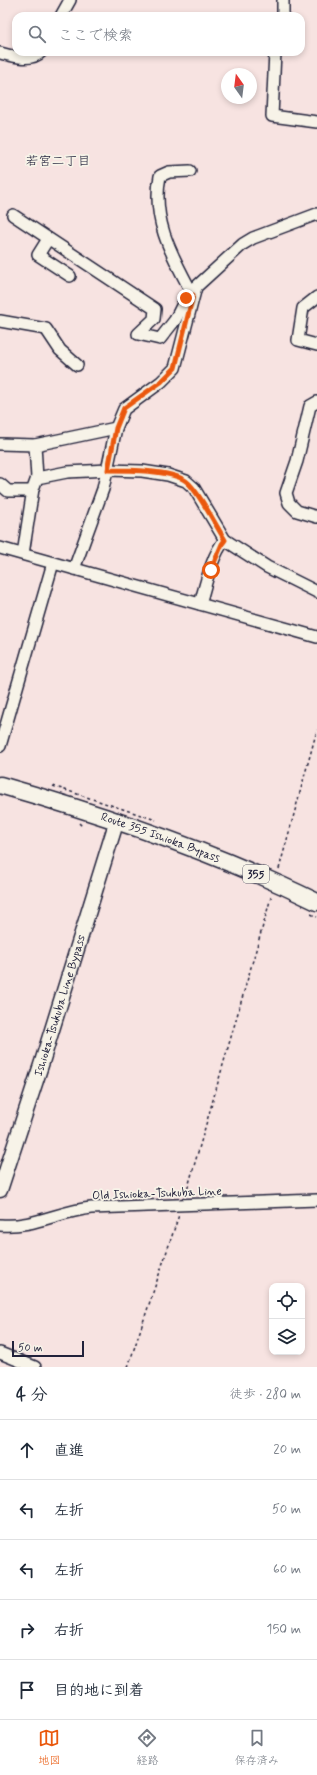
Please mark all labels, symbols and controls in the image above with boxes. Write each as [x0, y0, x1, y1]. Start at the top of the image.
search box [12, 12, 305, 56]
icon: search [26, 23, 48, 45]
text: ここで検索 [58, 26, 133, 46]
north arrow [221, 68, 257, 104]
district label: 若宮二丁目 [25, 153, 91, 170]
route end [177, 289, 195, 307]
route start [202, 561, 220, 579]
street label: Route 355 Ishioka Bypass [99, 809, 223, 867]
road number: 355 [243, 865, 269, 883]
street label: Ishioka-Tsukuba Line Bypass [31, 933, 90, 1079]
street label: Old Ishioka-Tsukuba Line [92, 1184, 222, 1204]
map controls [269, 1283, 305, 1355]
button: locate [269, 1283, 305, 1319]
button: layers [269, 1319, 305, 1355]
scale bar [12, 1339, 84, 1358]
text: 50 m [18, 1341, 43, 1355]
text: 4 分 [16, 1384, 47, 1406]
text: 徒歩 · 280 m [230, 1386, 301, 1403]
icon: ahead [16, 1439, 38, 1461]
text: 直進 [54, 1441, 84, 1461]
text: 20 m [273, 1441, 301, 1458]
icon: left [16, 1499, 38, 1521]
text: 左折 [54, 1501, 84, 1521]
text: 50 m [272, 1501, 301, 1518]
icon: left [16, 1559, 38, 1581]
text: 左折 [54, 1561, 84, 1581]
text: 60 m [273, 1561, 301, 1578]
icon: right [16, 1619, 38, 1641]
text: 右折 [54, 1621, 84, 1641]
text: 150 m [267, 1621, 301, 1638]
icon: arrive [16, 1679, 38, 1701]
text: 目的地に到着 [54, 1681, 144, 1701]
tab: 地図 [38, 1727, 60, 1768]
tab: 経路 [136, 1727, 158, 1768]
tab: 保存済み [235, 1727, 279, 1768]

